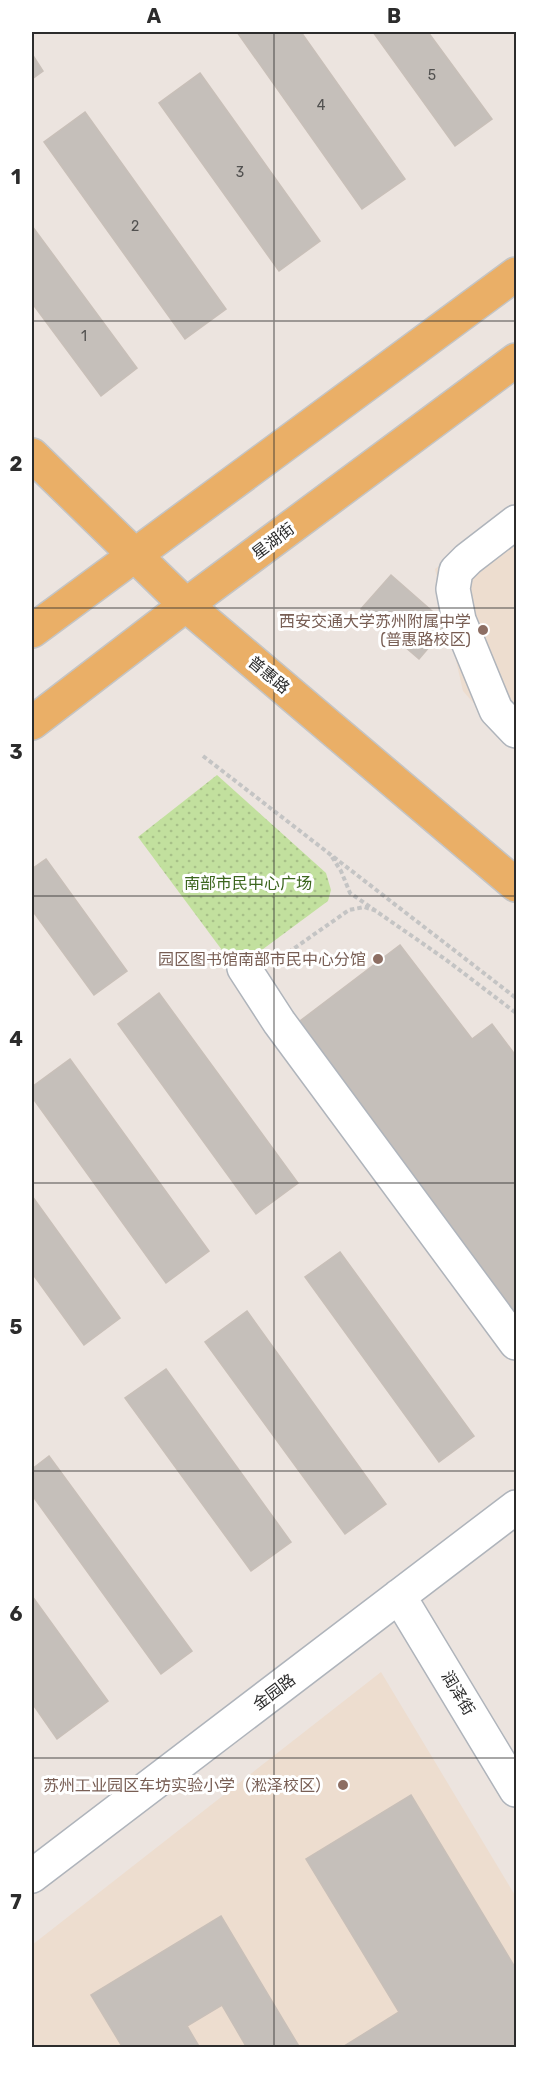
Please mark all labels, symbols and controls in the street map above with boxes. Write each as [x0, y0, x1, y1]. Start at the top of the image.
text: A [147, 4, 162, 28]
text: B [387, 4, 401, 28]
house number: 5 [428, 67, 436, 84]
house number: 4 [317, 97, 326, 114]
house number: 3 [236, 164, 244, 181]
text: 1 [11, 165, 21, 189]
house number: 2 [131, 218, 139, 235]
house number: 1 [81, 328, 87, 345]
text: 2 [10, 452, 23, 476]
street label: 星湖街 [248, 519, 298, 563]
place label: 西安交通大学苏州附属中学 (普惠路校区) [279, 612, 471, 649]
marker: 西安交通大学苏州附属中学 (普惠路校区) [476, 623, 490, 637]
street label: 普惠路 [245, 652, 293, 698]
text: 3 [9, 740, 23, 764]
park label: 南部市民中心广场 [184, 874, 312, 893]
place label: 园区图书馆南部市民中心分馆 [158, 950, 366, 969]
marker: 园区图书馆南部市民中心分馆 [371, 952, 385, 966]
text: 4 [9, 1027, 23, 1051]
text: 5 [10, 1315, 23, 1339]
text: 6 [9, 1602, 23, 1626]
street label: 润泽街 [437, 1668, 479, 1718]
street label: 金园路 [249, 1670, 299, 1714]
place label: 苏州工业园区车坊实验小学（淞泽校区） [43, 1776, 331, 1795]
marker: 苏州工业园区车坊实验小学（淞泽校区） [336, 1778, 350, 1792]
text: 7 [10, 1890, 22, 1914]

